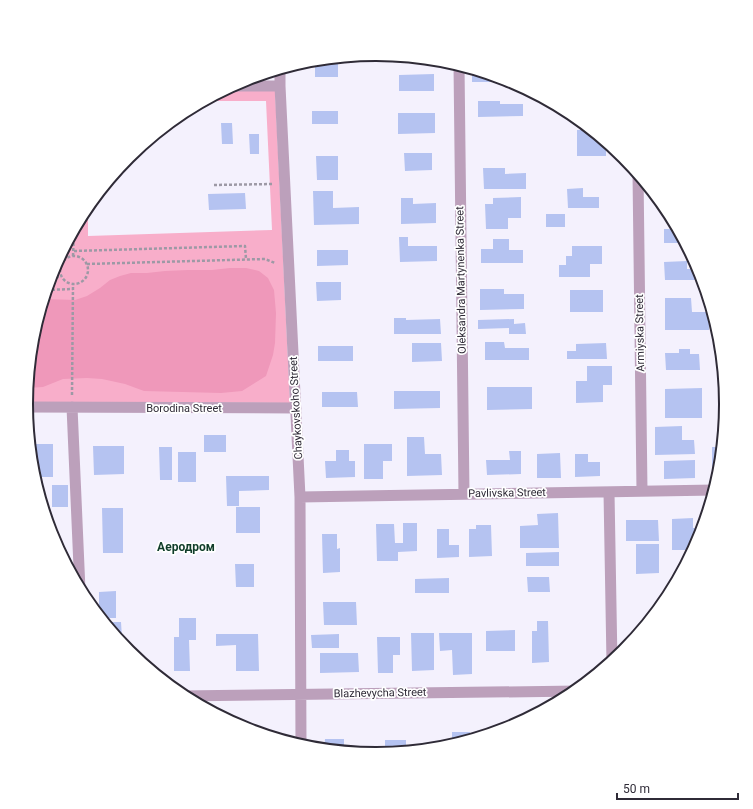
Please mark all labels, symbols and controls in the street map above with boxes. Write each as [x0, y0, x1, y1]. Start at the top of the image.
street label: Oleksandra Martynenka Street [453, 206, 469, 354]
street label: Armiyska Street [633, 294, 647, 372]
street label: Chaykovskoho Street [287, 356, 305, 460]
street label: Borodina Street [146, 402, 222, 415]
street label: Pavlivska Street [468, 486, 546, 500]
district label: Аеродром [157, 540, 215, 554]
street label: Blazhevycha Street [333, 686, 427, 700]
scale bar [617, 775, 738, 801]
text: 50 m [623, 782, 650, 796]

